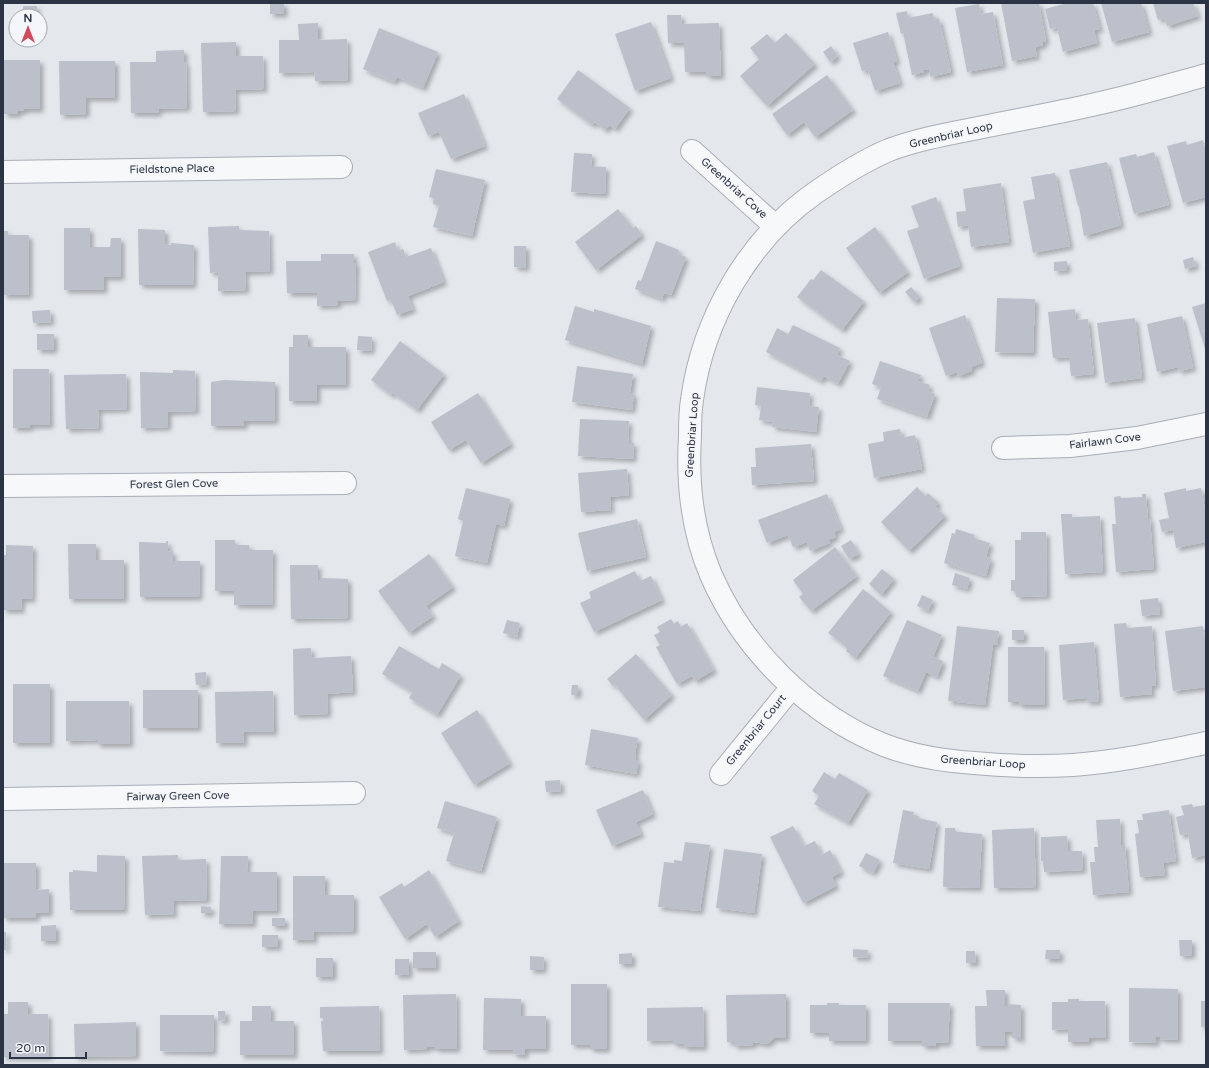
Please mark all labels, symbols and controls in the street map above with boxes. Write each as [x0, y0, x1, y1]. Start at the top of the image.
north arrow [8, 8, 48, 48]
text: N [24, 12, 32, 25]
street label: Greenbriar Loop [908, 119, 994, 151]
street label: Greenbriar Cove [698, 155, 770, 221]
street label: Fieldstone Place [129, 162, 215, 176]
street label: Greenbriar Loop [683, 392, 701, 478]
street label: Fairlawn Cove [1068, 430, 1142, 452]
street label: Forest Glen Cove [130, 477, 218, 491]
street label: Greenbriar Court [723, 692, 789, 768]
street label: Greenbriar Loop [940, 753, 1026, 771]
street label: Fairway Green Cove [126, 789, 230, 803]
scale bar [10, 1034, 86, 1060]
text: 20 m [16, 1041, 45, 1055]

